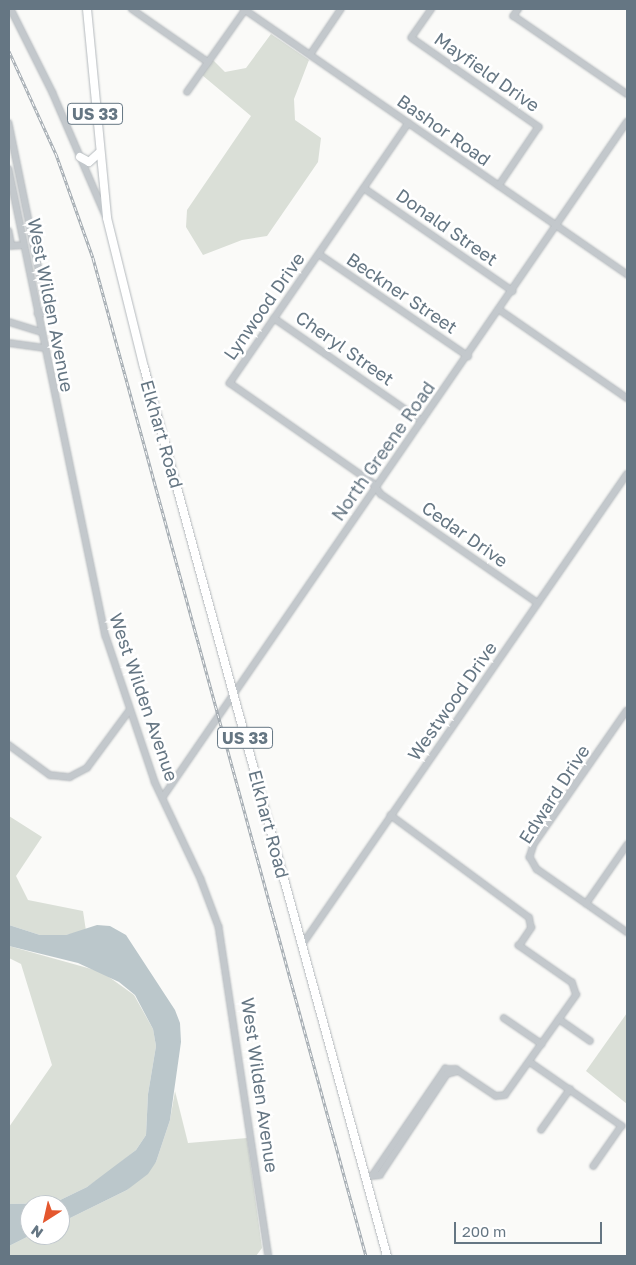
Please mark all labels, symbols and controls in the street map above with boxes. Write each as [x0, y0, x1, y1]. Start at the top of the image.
street label: Mayfield Drive [430, 28, 544, 116]
street label: Bashor Road [393, 90, 495, 170]
road number: US 33 [66, 100, 124, 128]
street label: Donald Street [392, 184, 502, 270]
street label: West Wilden Avenue [24, 216, 78, 394]
street label: Lynwood Drive [219, 248, 309, 364]
street label: Beckner Street [343, 248, 461, 338]
street label: Cheryl Street [292, 306, 398, 390]
street label: North Greene Road [327, 377, 439, 525]
street label: Elkhart Road [136, 378, 188, 490]
street label: Cedar Drive [418, 496, 512, 572]
street label: West Wilden Avenue [105, 610, 183, 784]
street label: Westwood Drive [403, 637, 501, 765]
road number: US 33 [216, 724, 274, 751]
street label: Edward Drive [514, 741, 594, 847]
street label: Elkhart Road [244, 767, 294, 881]
street label: West Wilden Avenue [237, 996, 283, 1174]
north arrow [20, 1195, 70, 1245]
scale bar [456, 1212, 604, 1244]
text: N [27, 1222, 46, 1242]
text: 200 m [462, 1222, 506, 1240]

